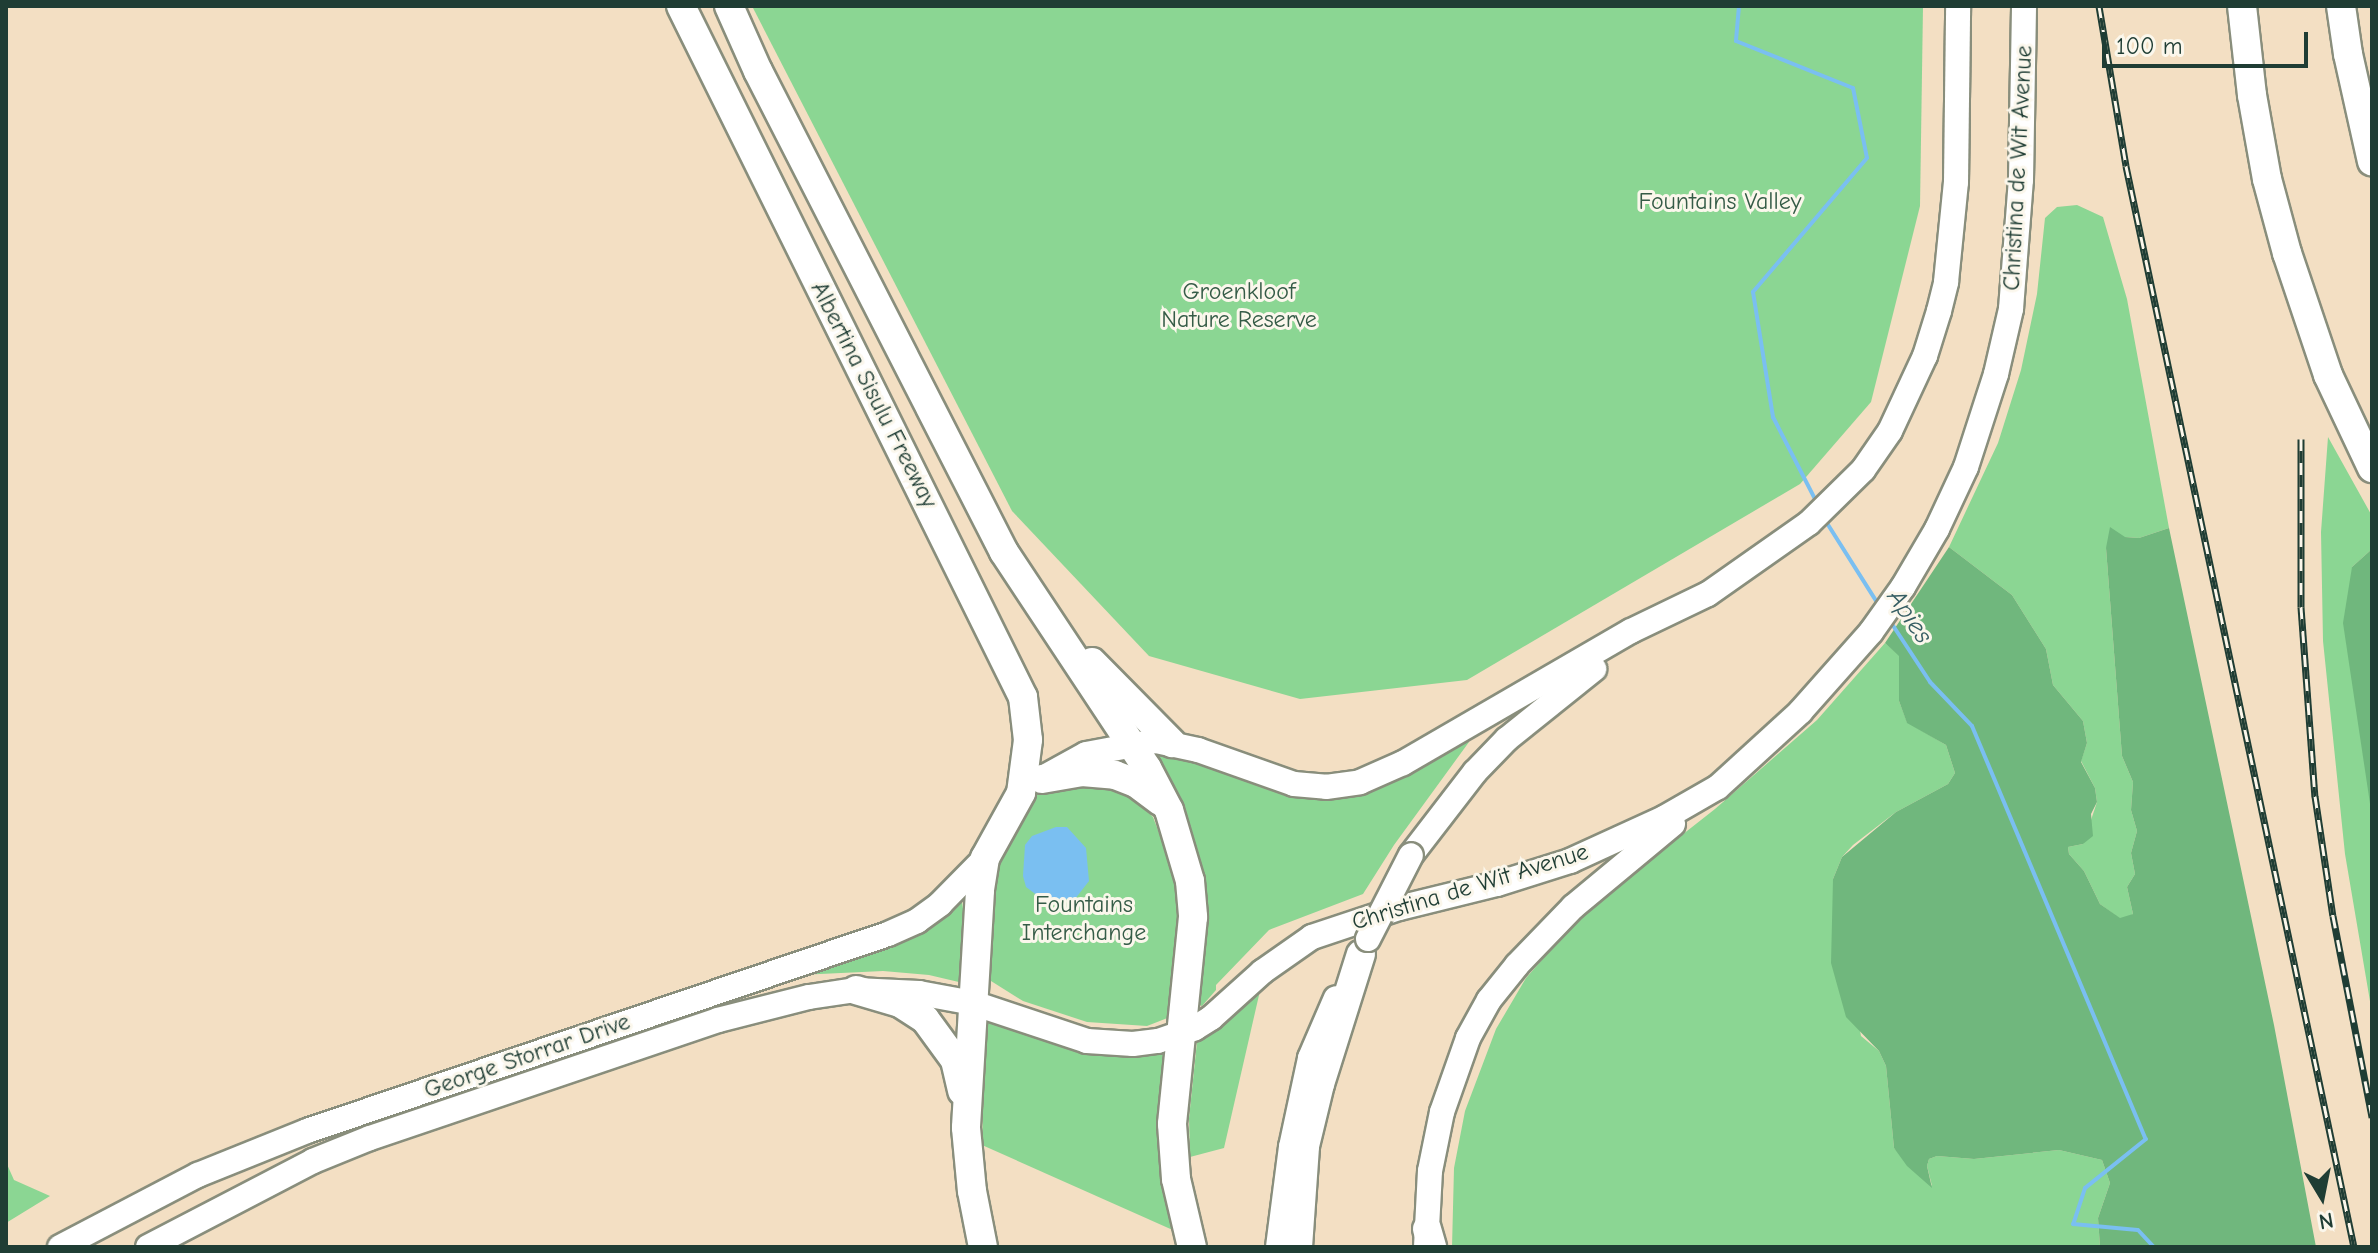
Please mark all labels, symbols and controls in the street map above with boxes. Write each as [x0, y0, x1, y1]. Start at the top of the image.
scale bar [2106, 16, 2312, 66]
text: 100 m [2116, 32, 2183, 60]
street label: Christina de Wit Avenue [1997, 45, 2039, 291]
park label: Fountains Valley [1638, 188, 1802, 216]
street label: Albertina Sisulu Freeway [804, 277, 944, 513]
park label: Groenkloof Nature Reserve [1161, 278, 1317, 334]
water label: Apies [1880, 584, 1938, 650]
street label: Christina de Wit Avenue [1348, 837, 1592, 937]
park label: Fountains Interchange [1022, 891, 1146, 947]
street label: George Storrar Drive [420, 1007, 634, 1105]
north arrow [2282, 1157, 2362, 1237]
text: N [2317, 1207, 2336, 1235]

